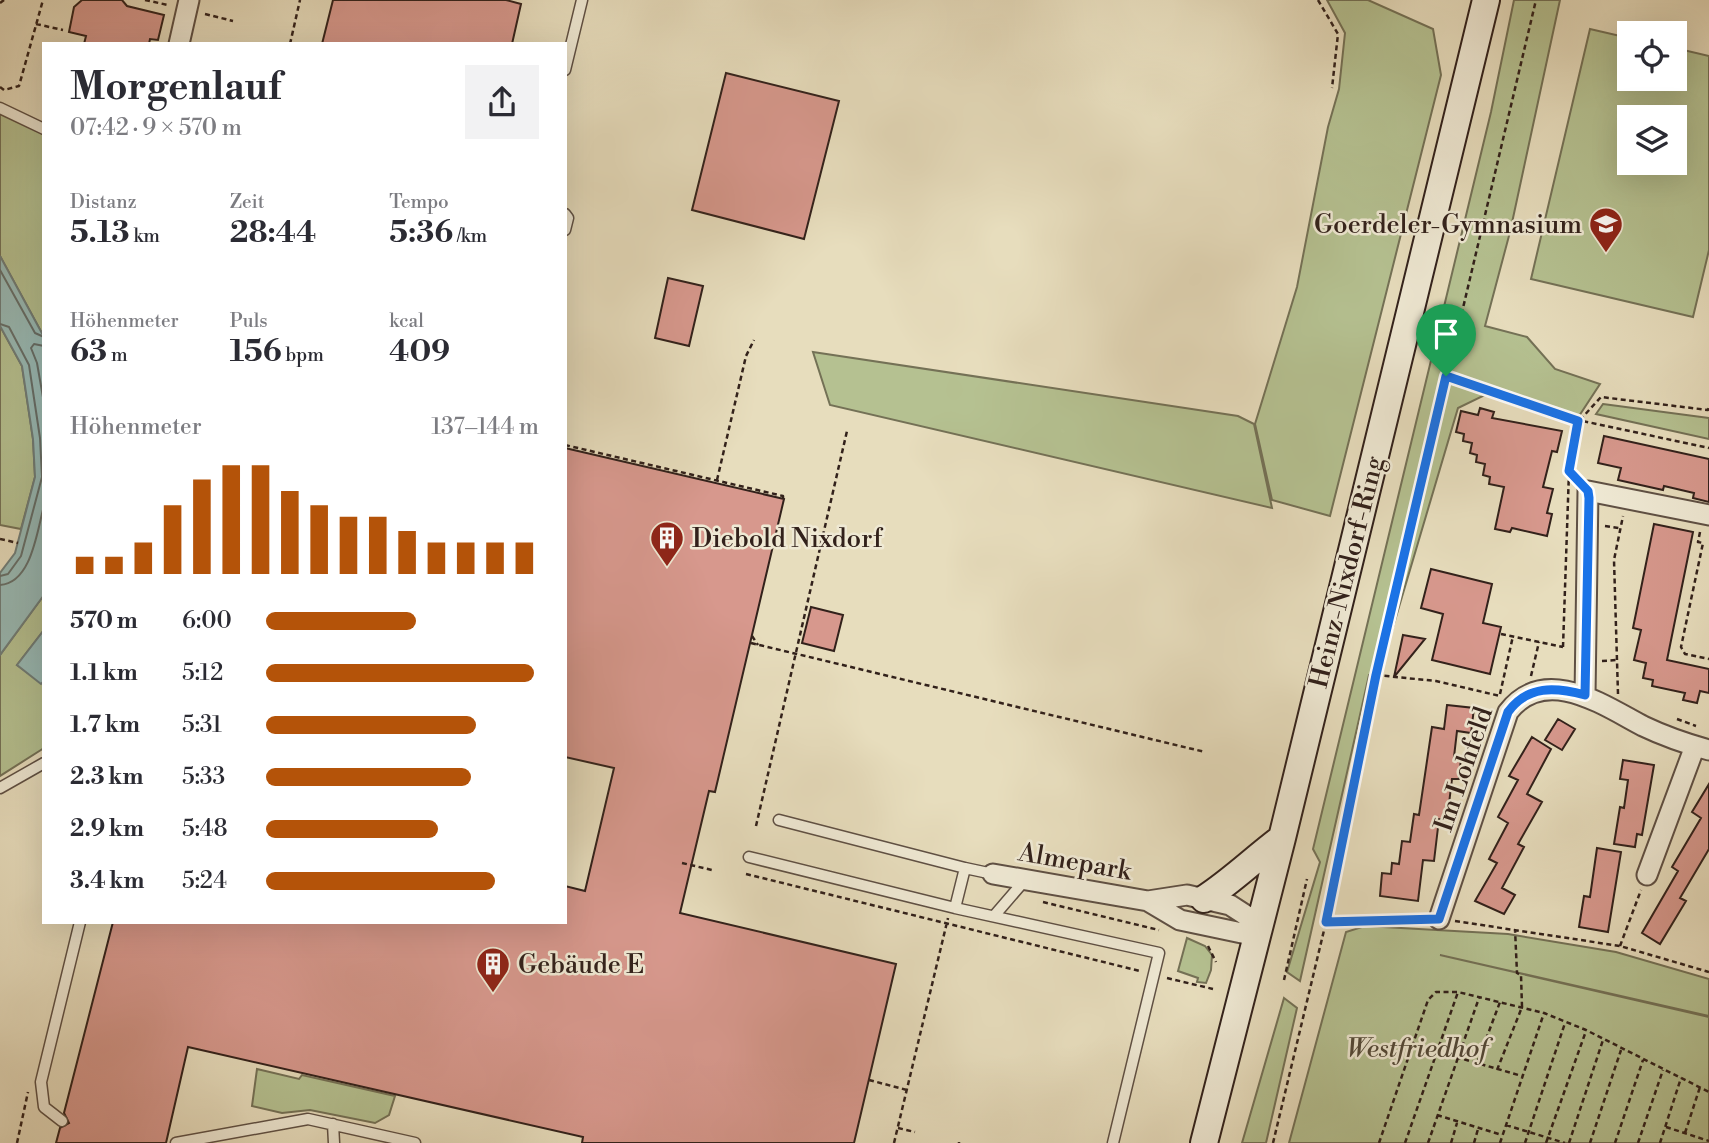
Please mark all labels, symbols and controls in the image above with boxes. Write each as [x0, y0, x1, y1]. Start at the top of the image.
map controls [1617, 21, 1687, 175]
button: locate [1617, 21, 1687, 91]
text: Morgenlauf [70, 64, 281, 111]
button: share [465, 65, 539, 139]
button: layers [1617, 105, 1687, 175]
text: 07:42 · 9 × 570 m [70, 114, 242, 142]
text: Distanz [70, 190, 137, 214]
text: Zeit [230, 190, 264, 214]
text: Tempo [389, 190, 449, 214]
school or university icon: Goerdeler-Gymnasium [1587, 205, 1625, 254]
place label: Goerdeler-Gymnasium [1314, 209, 1582, 241]
text: 5.13 [70, 214, 130, 252]
text: 28:44 [230, 214, 316, 252]
text: 5:36 [389, 214, 453, 252]
text: km [130, 224, 160, 248]
text: /km [453, 224, 487, 248]
pin [1416, 304, 1476, 376]
text: Höhenmeter [70, 309, 179, 333]
text: Puls [230, 309, 268, 333]
text: kcal [389, 309, 424, 333]
icon: arrive [1427, 315, 1465, 353]
text: 63 [70, 333, 107, 371]
text: 156 [230, 333, 282, 371]
text: 409 [389, 333, 450, 371]
text: m [107, 343, 128, 367]
text: bpm [282, 343, 324, 367]
text: Höhenmeter [70, 413, 202, 441]
text: 137–144 m [431, 413, 539, 441]
street label: Heinz-Nixdorf-Ring [1303, 452, 1391, 692]
building icon: Diebold Nixdorf [648, 519, 686, 568]
place label: Diebold Nixdorf [692, 523, 884, 555]
text: 570 m [70, 607, 138, 635]
text: 6:00 [182, 607, 232, 635]
text: 1.1 km [70, 659, 138, 687]
text: 5:12 [182, 659, 223, 687]
street label: Im Lohfeld [1428, 703, 1500, 836]
text: 1.7 km [70, 711, 140, 739]
text: 5:31 [182, 711, 222, 739]
text: 2.3 km [70, 763, 143, 791]
text: 5:33 [182, 763, 225, 791]
text: 2.9 km [70, 815, 144, 843]
text: 5:48 [182, 815, 228, 843]
street label: Almepark [1015, 836, 1135, 888]
text: 3.4 km [70, 867, 144, 895]
text: 5:24 [182, 867, 227, 895]
building icon: Gebäude E [474, 945, 512, 994]
place label: Gebäude E [518, 949, 644, 981]
park label: Westfriedhof [1347, 1033, 1493, 1065]

